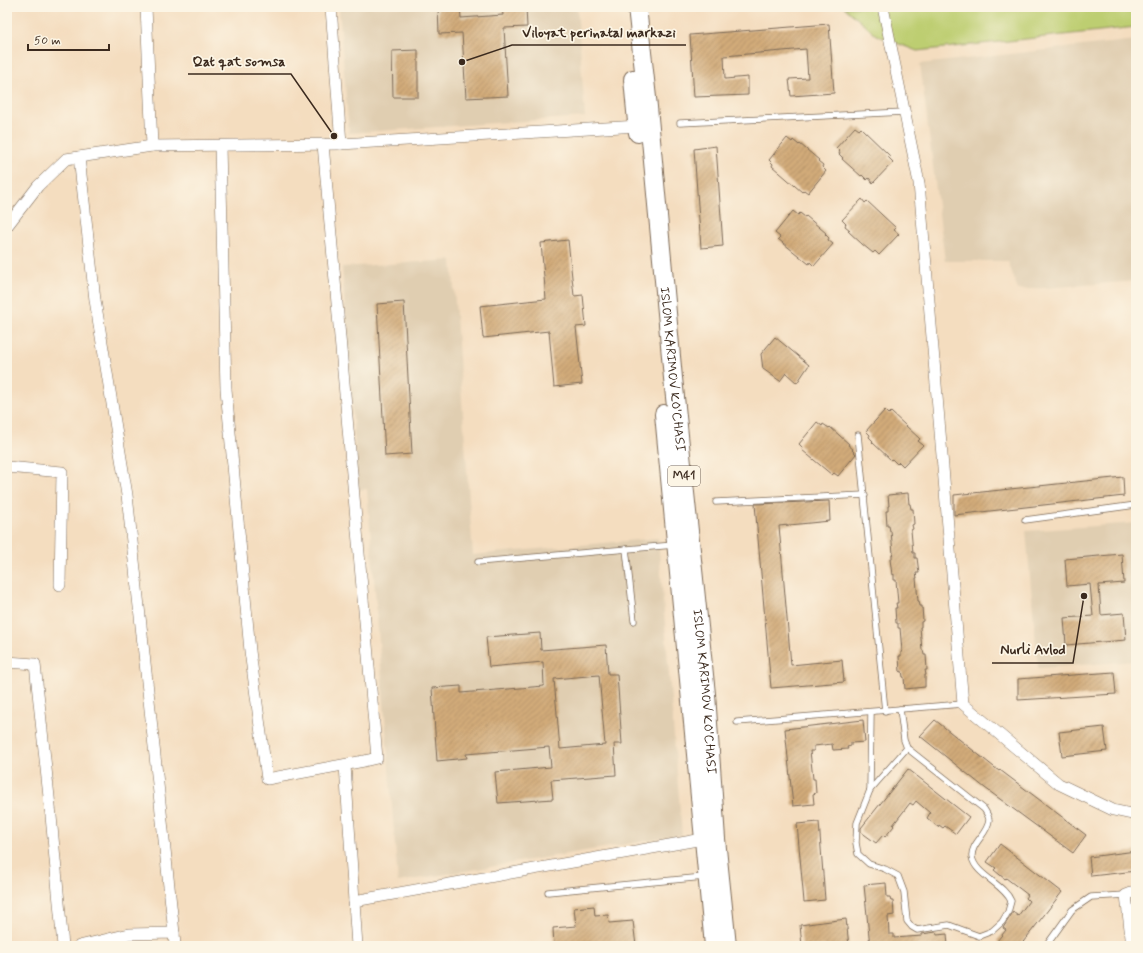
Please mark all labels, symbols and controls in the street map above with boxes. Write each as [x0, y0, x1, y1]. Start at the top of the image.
callout: Viloyat perinatal markazi [512, 19, 686, 45]
text: Viloyat perinatal markazi [522, 24, 676, 42]
scale bar [28, 26, 109, 52]
text: 50 m [34, 33, 61, 49]
callout: Qat qat somsa [188, 48, 291, 74]
text: Qat qat somsa [193, 53, 285, 71]
street label: ISLOM KARIMOV KO'CHASI [656, 286, 689, 453]
road number: M41 [668, 466, 700, 486]
street label: ISLOM KARIMOV KO'CHASI [689, 608, 720, 775]
callout: Nurli Avlod [992, 637, 1073, 663]
text: Nurli Avlod [1000, 641, 1066, 659]

